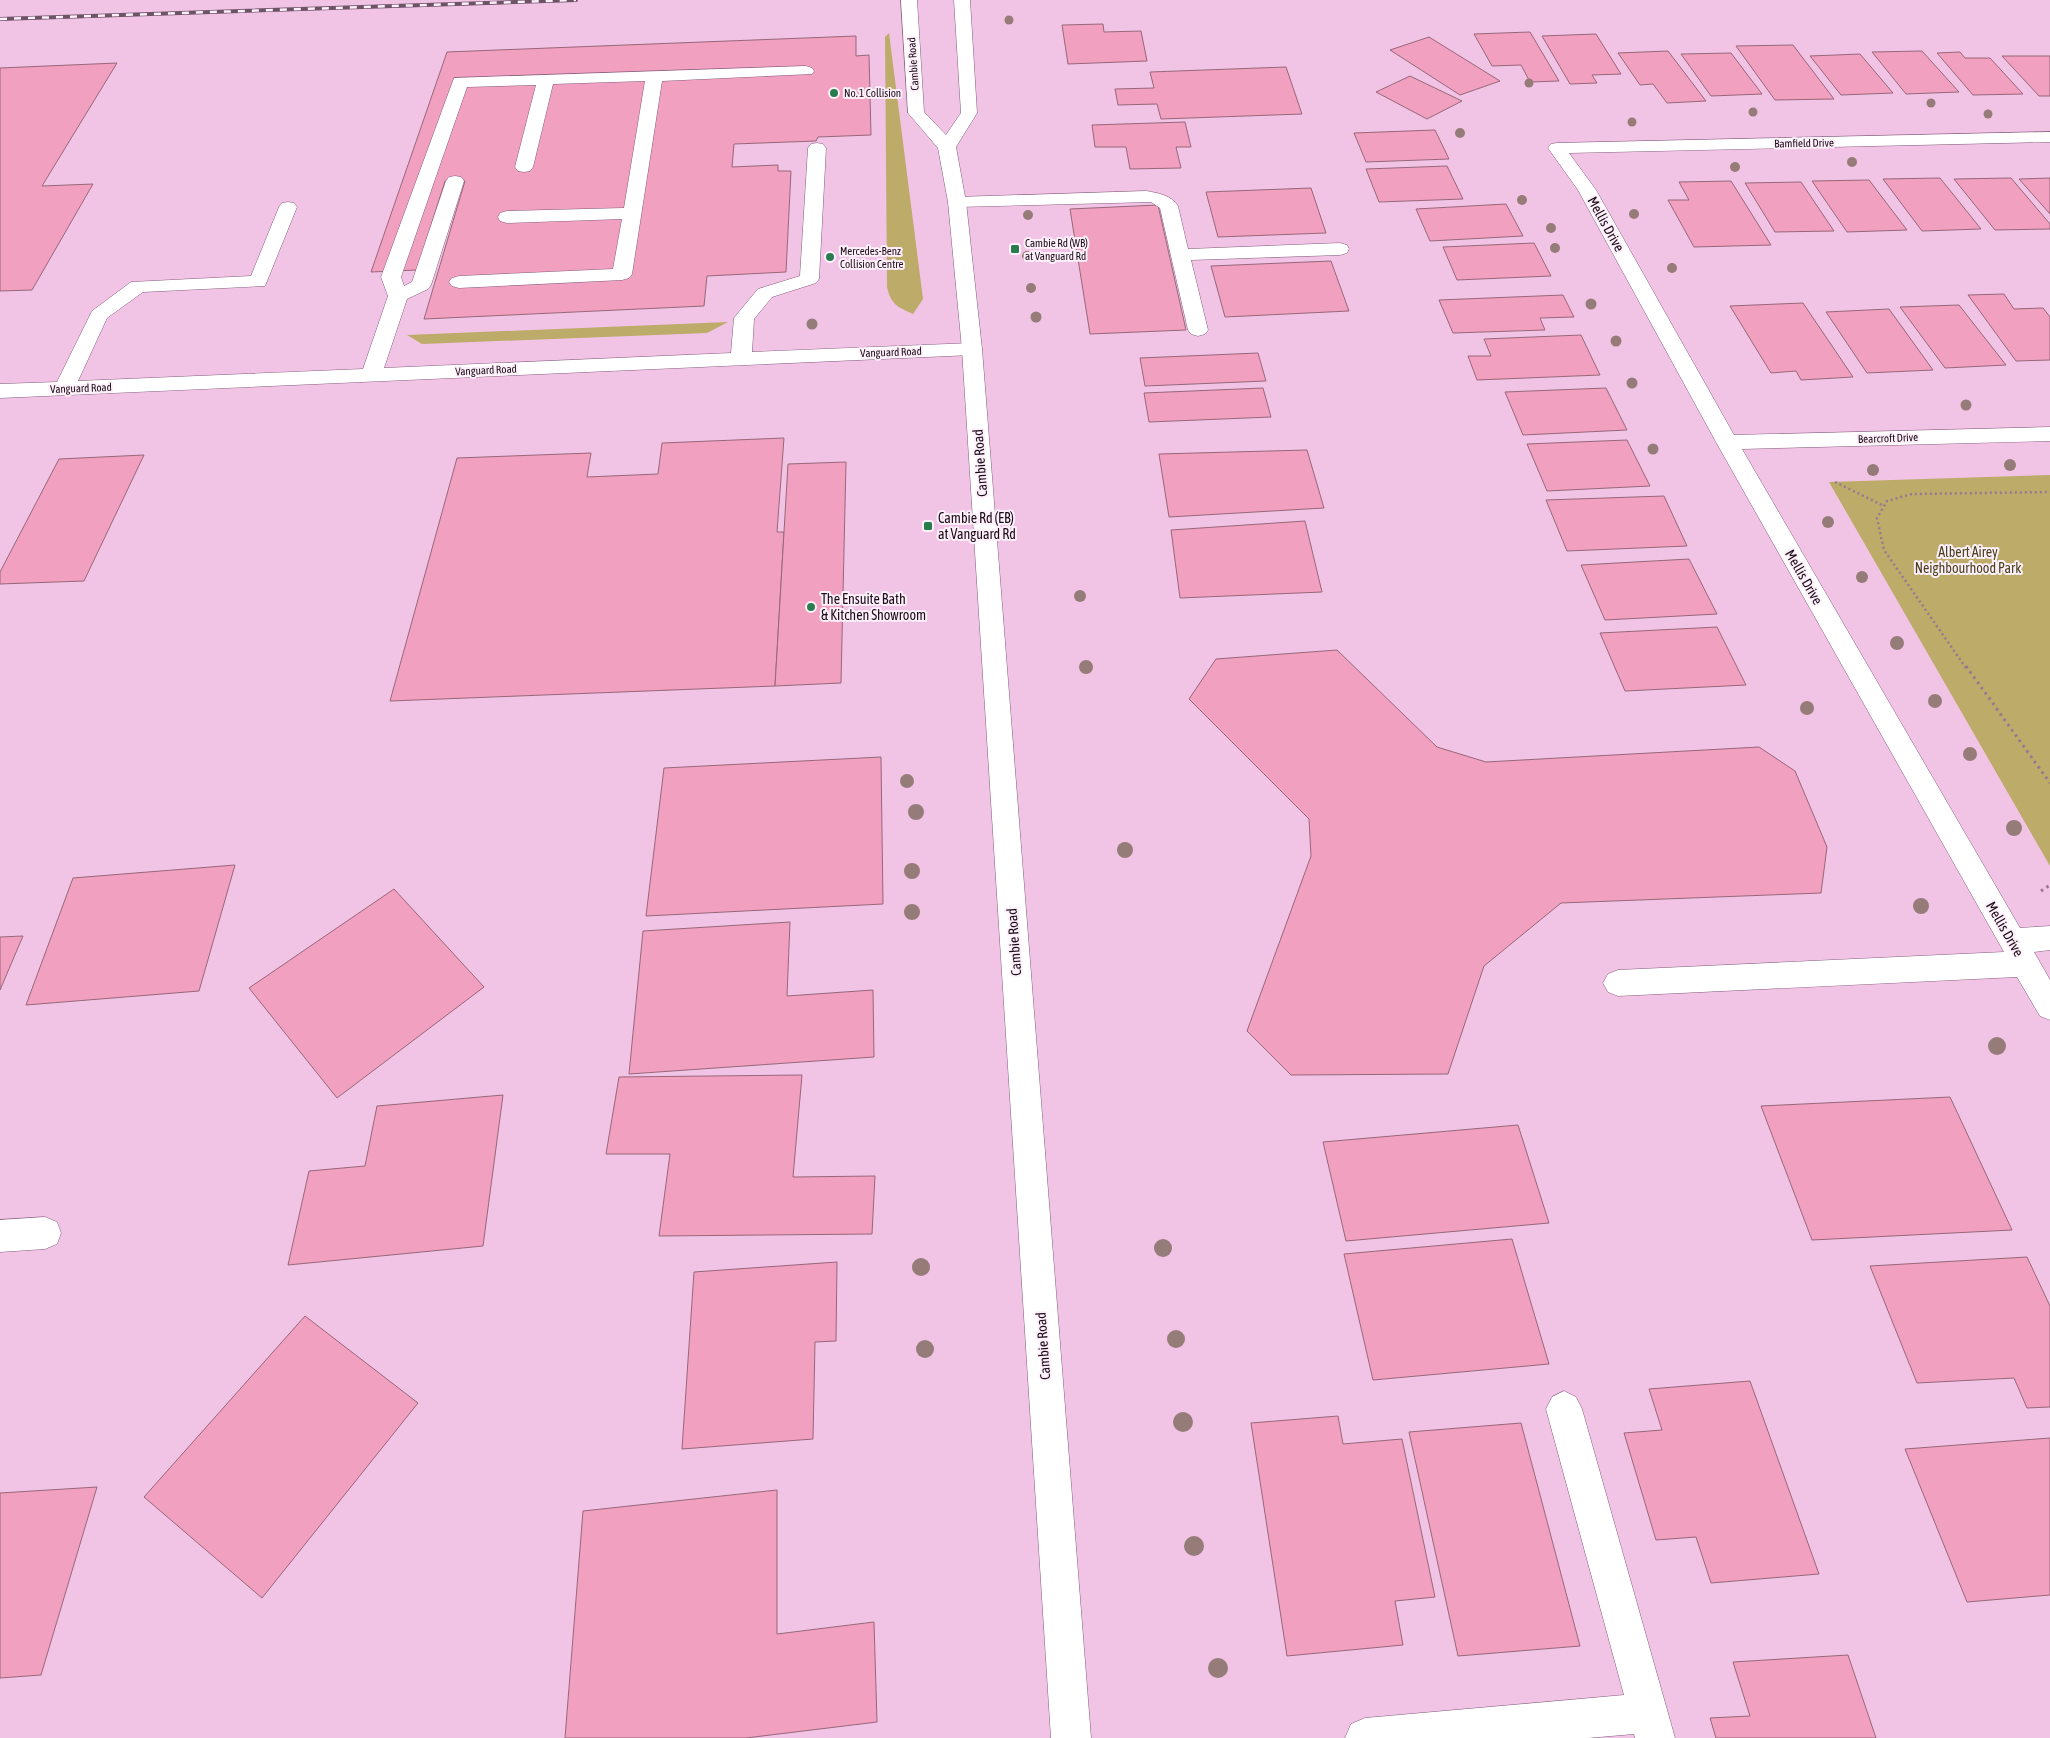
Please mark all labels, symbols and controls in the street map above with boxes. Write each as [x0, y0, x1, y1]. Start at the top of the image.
street label: Cambie Road [905, 37, 921, 91]
marker: No. 1 Collision [828, 87, 840, 99]
place label: No. 1 Collision [844, 87, 901, 99]
street label: Bamfield Drive [1774, 136, 1834, 150]
street label: Mellis Drive [1584, 194, 1628, 254]
place label: Cambie Rd (WB) at Vanguard Rd [1025, 237, 1088, 262]
marker: Cambie Rd (WB) at Vanguard Rd [1009, 243, 1021, 255]
place label: Mercedes-Benz Collision Centre [840, 245, 904, 270]
marker: Mercedes-Benz Collision Centre [824, 251, 836, 263]
street label: Vanguard Road [860, 345, 922, 359]
street label: Vanguard Road [455, 362, 517, 378]
street label: Vanguard Road [50, 381, 112, 395]
street label: Cambie Road [970, 429, 990, 497]
street label: Bearcroft Drive [1858, 431, 1918, 445]
place label: Cambie Rd (EB) at Vanguard Rd [938, 510, 1016, 542]
marker: Cambie Rd (EB) at Vanguard Rd [922, 520, 934, 532]
park label: Albert Airey Neighbourhood Park [1915, 544, 2021, 576]
street label: Mellis Drive [1782, 547, 1826, 607]
place label: The Ensuite Bath & Kitchen Showroom [821, 591, 926, 623]
marker: The Ensuite Bath & Kitchen Showroom [805, 601, 817, 613]
street label: Mellis Drive [1983, 899, 2027, 959]
street label: Cambie Road [1004, 908, 1024, 976]
street label: Cambie Road [1033, 1312, 1053, 1380]

